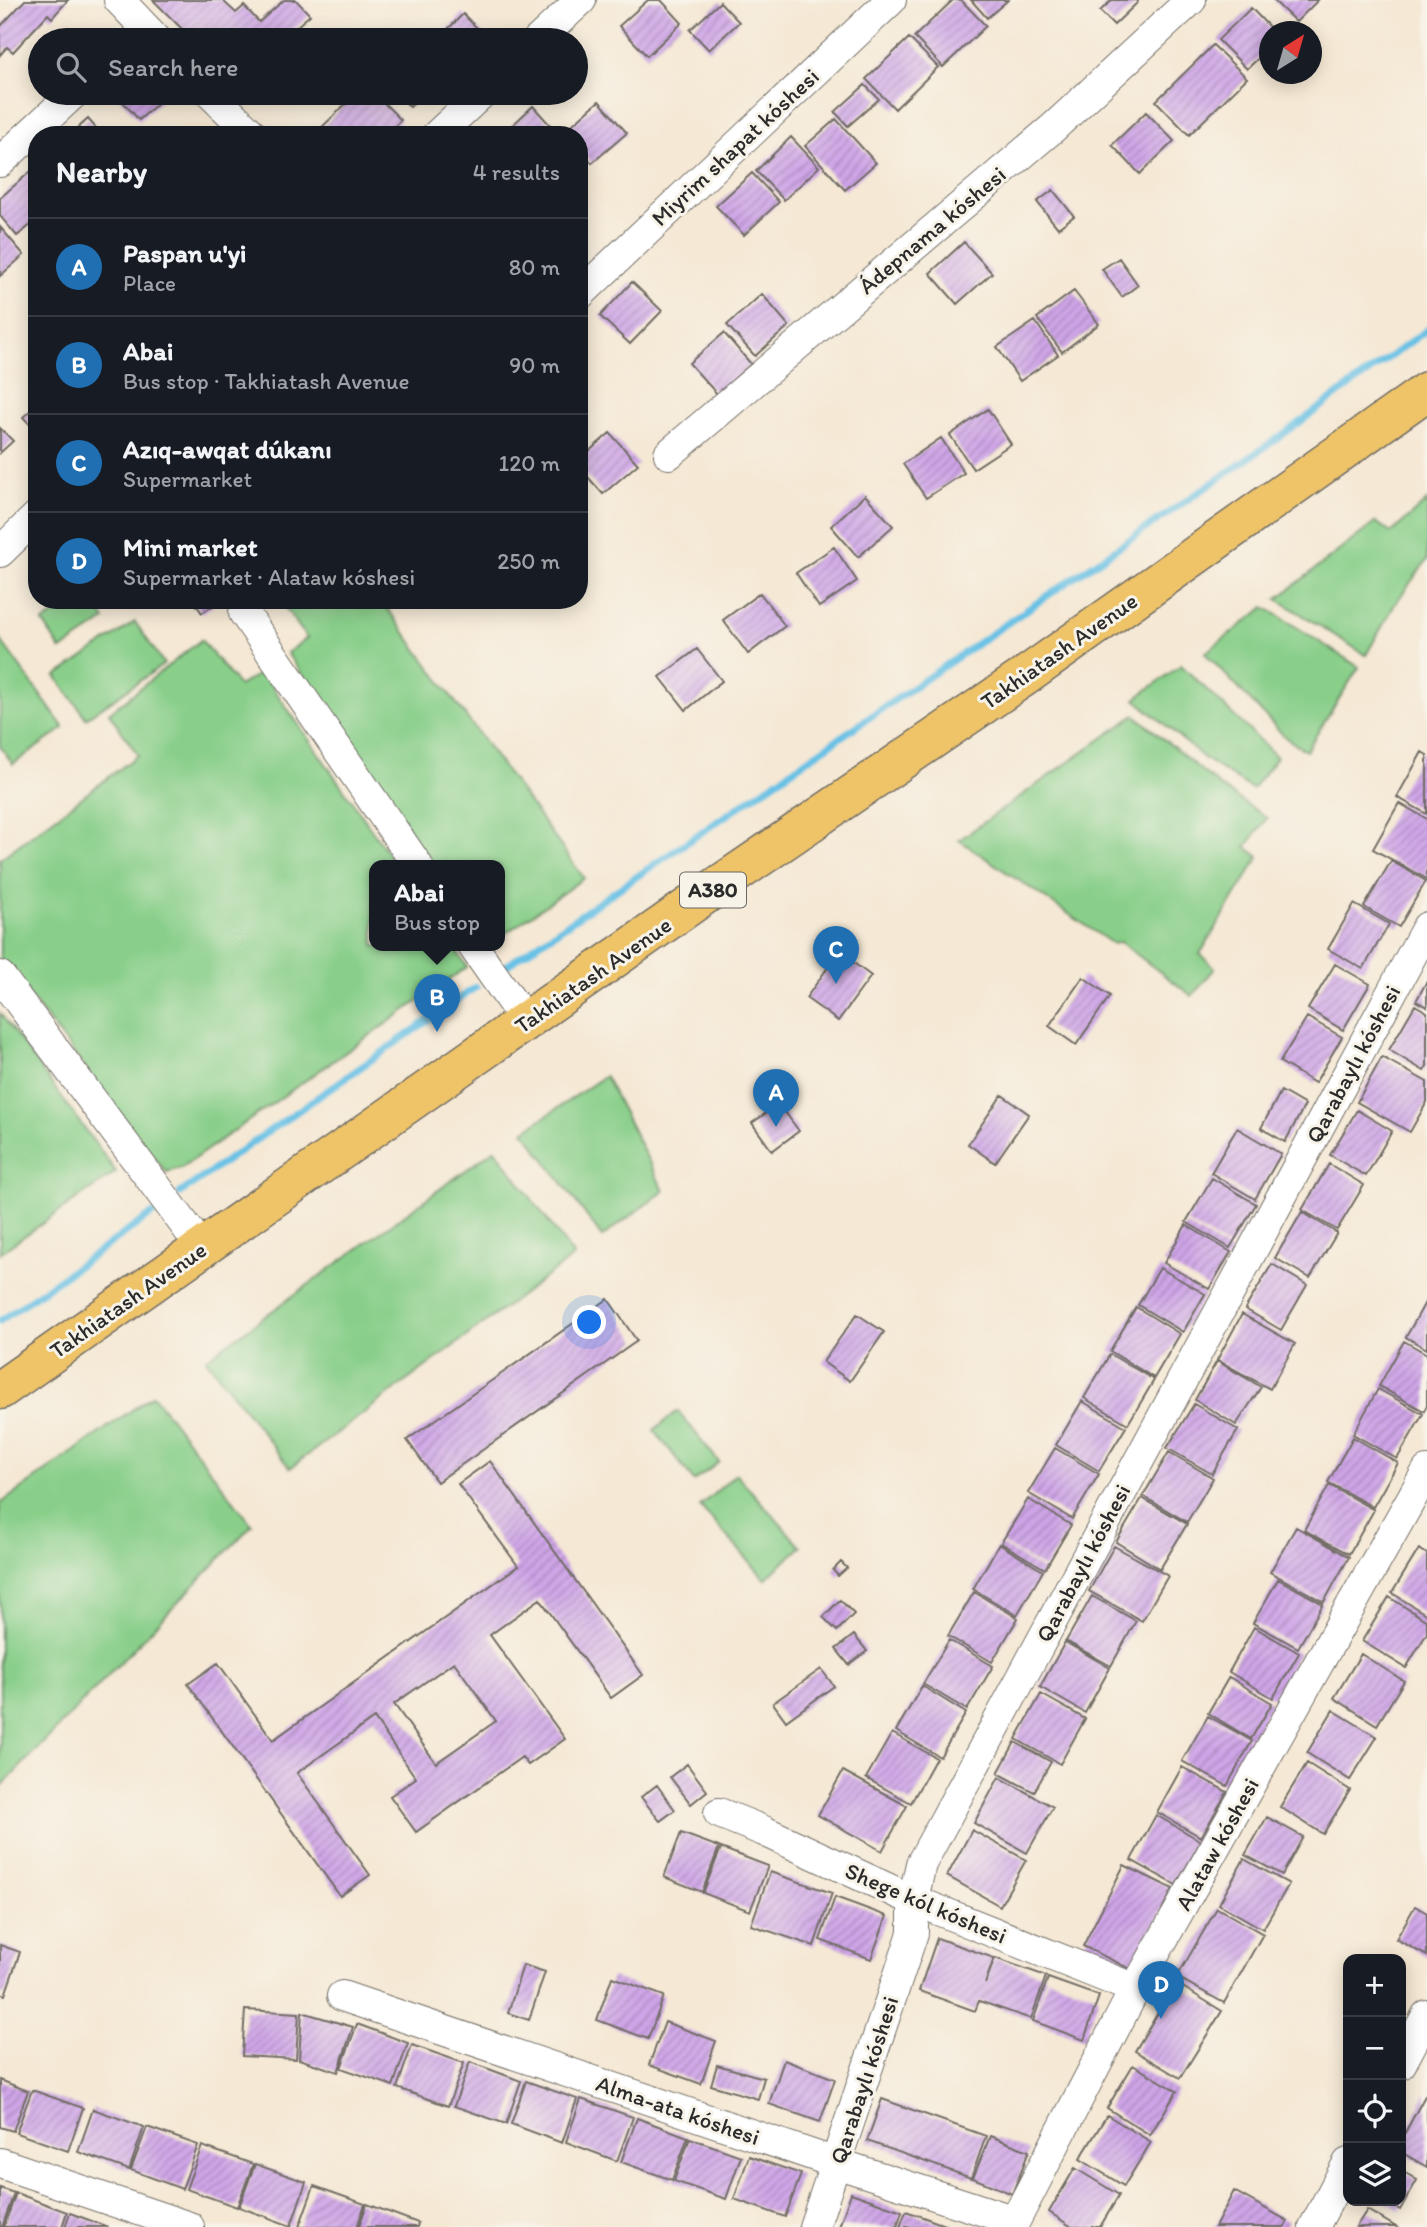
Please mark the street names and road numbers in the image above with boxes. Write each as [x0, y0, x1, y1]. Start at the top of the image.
street label: Miyrim shapat kóshesi [645, 62, 825, 232]
street label: Ádepnama kóshesi [853, 160, 1011, 300]
street label: Takhiatash Avenue [975, 586, 1143, 716]
road number: A380 [680, 872, 746, 908]
street label: Takhiatash Avenue [509, 910, 677, 1040]
street label: Qarabaylı kóshesi [1300, 980, 1406, 1148]
street label: Takhiatash Avenue [44, 1235, 212, 1365]
street label: Qarabaylı kóshesi [1030, 1479, 1136, 1647]
street label: Alataw kóshesi [1169, 1773, 1265, 1915]
street label: Shege kól kóshesi [841, 1856, 1011, 1950]
street label: Qarabaylı kóshesi [824, 1993, 904, 2167]
street label: Alma-ata kóshesi [592, 2069, 764, 2151]

